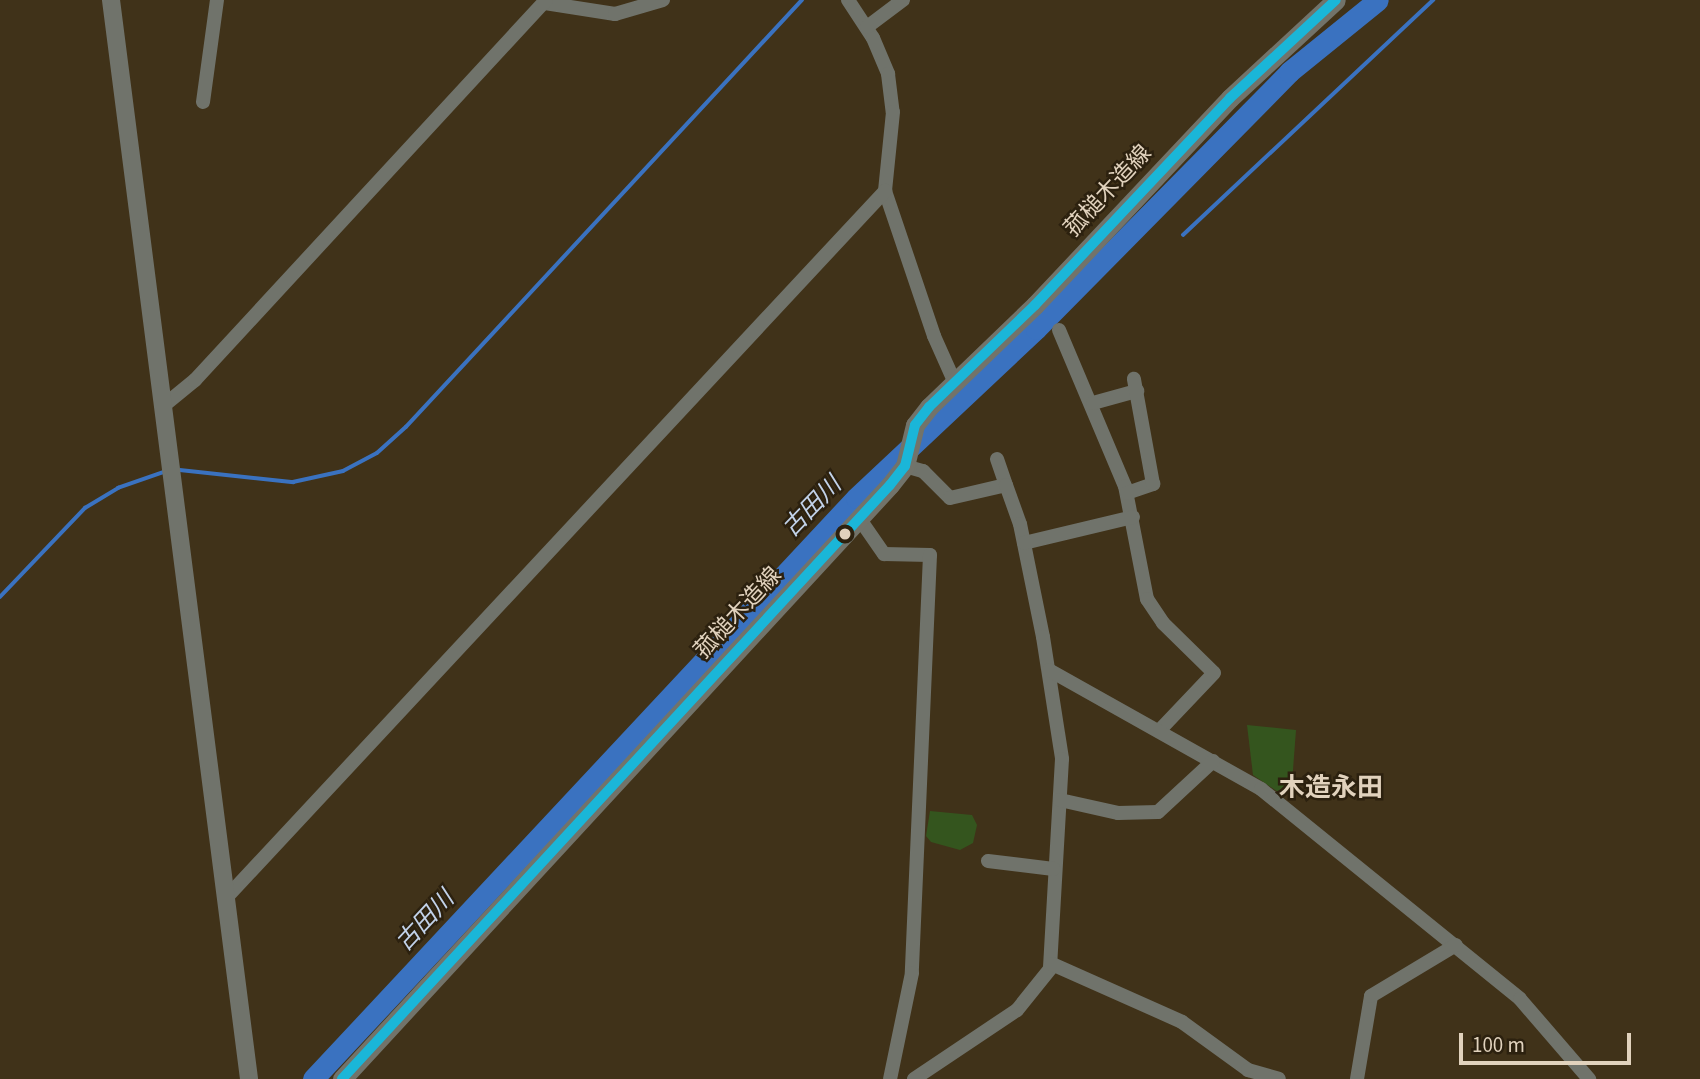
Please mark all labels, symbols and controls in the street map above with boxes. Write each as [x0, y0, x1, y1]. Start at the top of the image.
street label: 菰槌木造線 [1059, 140, 1157, 242]
water label: 古田川 [777, 471, 847, 543]
unlabelled marker [838, 527, 852, 541]
street label: 菰槌木造線 [689, 562, 787, 664]
district label: 木造永田 [1279, 772, 1383, 804]
water label: 古田川 [390, 885, 460, 957]
scale bar [1462, 1020, 1634, 1064]
text: 100 m [1472, 1030, 1525, 1060]

